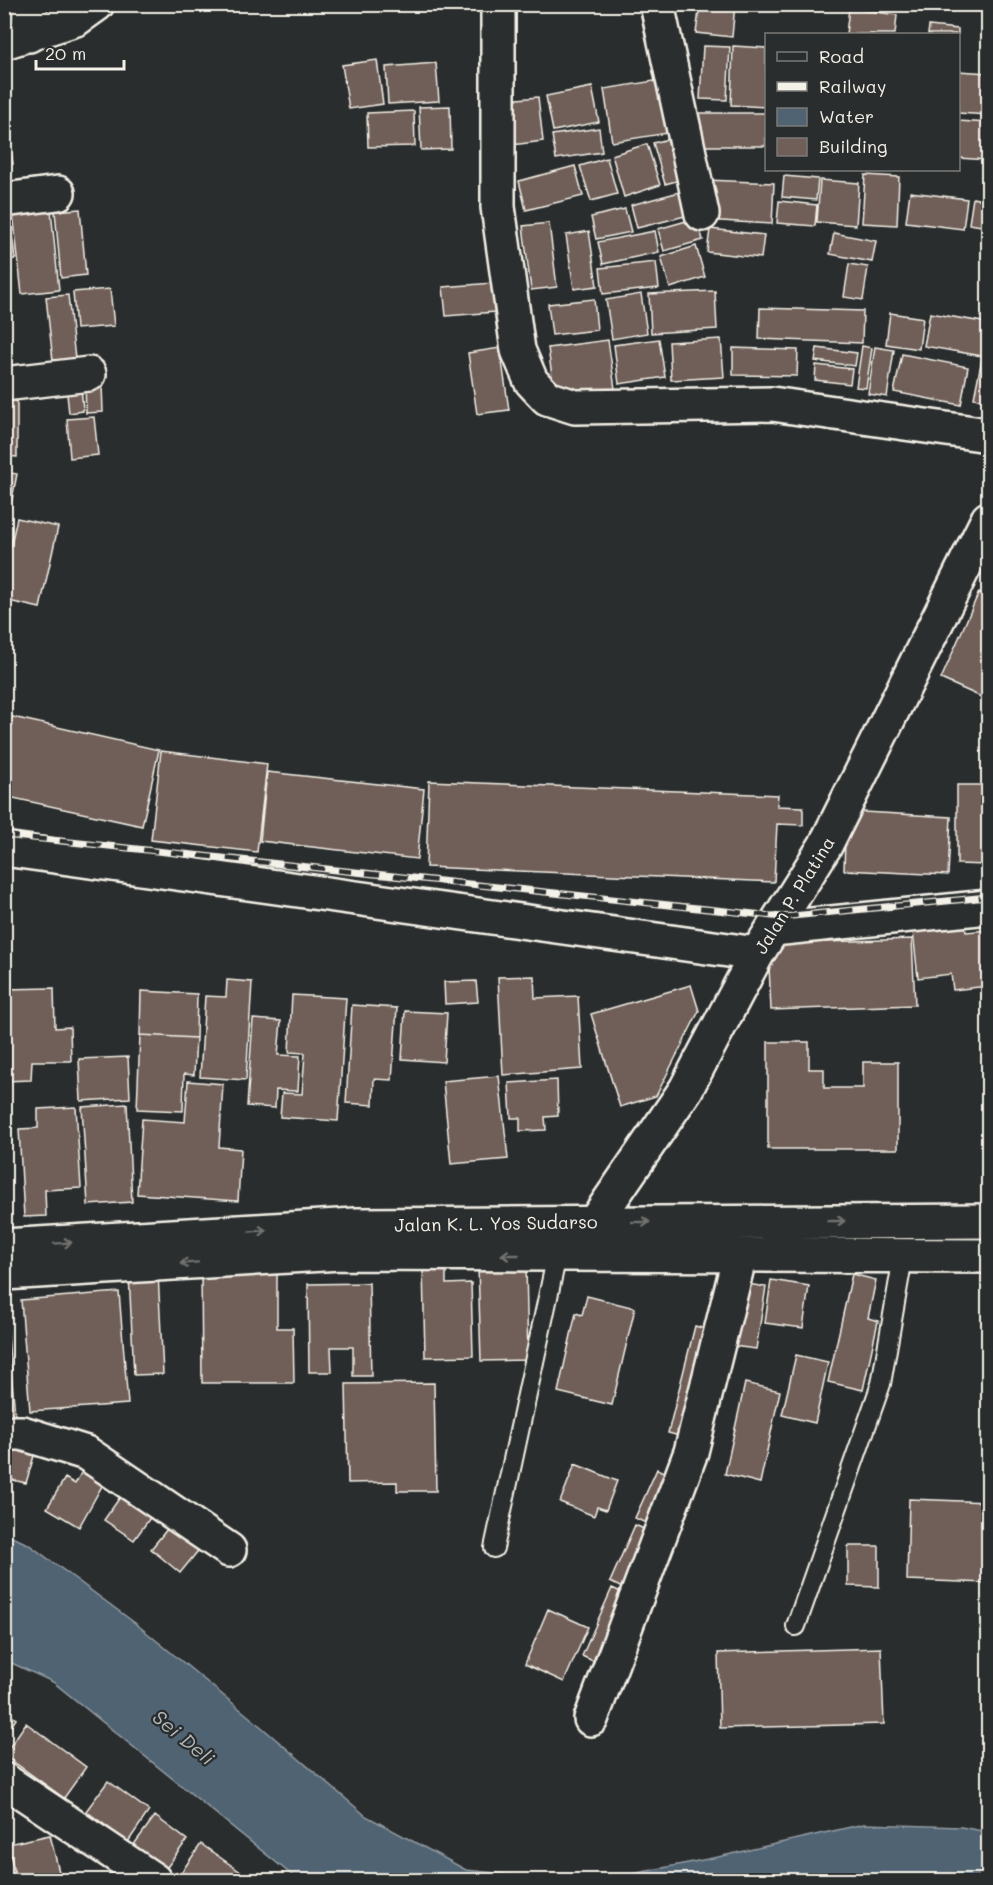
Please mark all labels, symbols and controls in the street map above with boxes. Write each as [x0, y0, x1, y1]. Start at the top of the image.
scale bar [36, 33, 124, 71]
legend [765, 33, 960, 171]
text: 20 m [45, 41, 86, 65]
text: Road [819, 44, 864, 68]
text: Railway [819, 74, 886, 98]
text: Water [819, 104, 874, 128]
text: Building [819, 134, 887, 158]
street label: Jalan P. Platina [748, 832, 840, 958]
street label: Jalan K. L. Yos Sudarso [394, 1209, 598, 1237]
one-way arrow [826, 1215, 846, 1227]
one-way arrow [631, 1216, 651, 1228]
one-way arrow [247, 1225, 267, 1236]
one-way arrow [52, 1237, 72, 1248]
one-way arrow [501, 1249, 521, 1260]
one-way arrow [180, 1257, 200, 1268]
water label: Sei Deli [148, 1703, 221, 1771]

